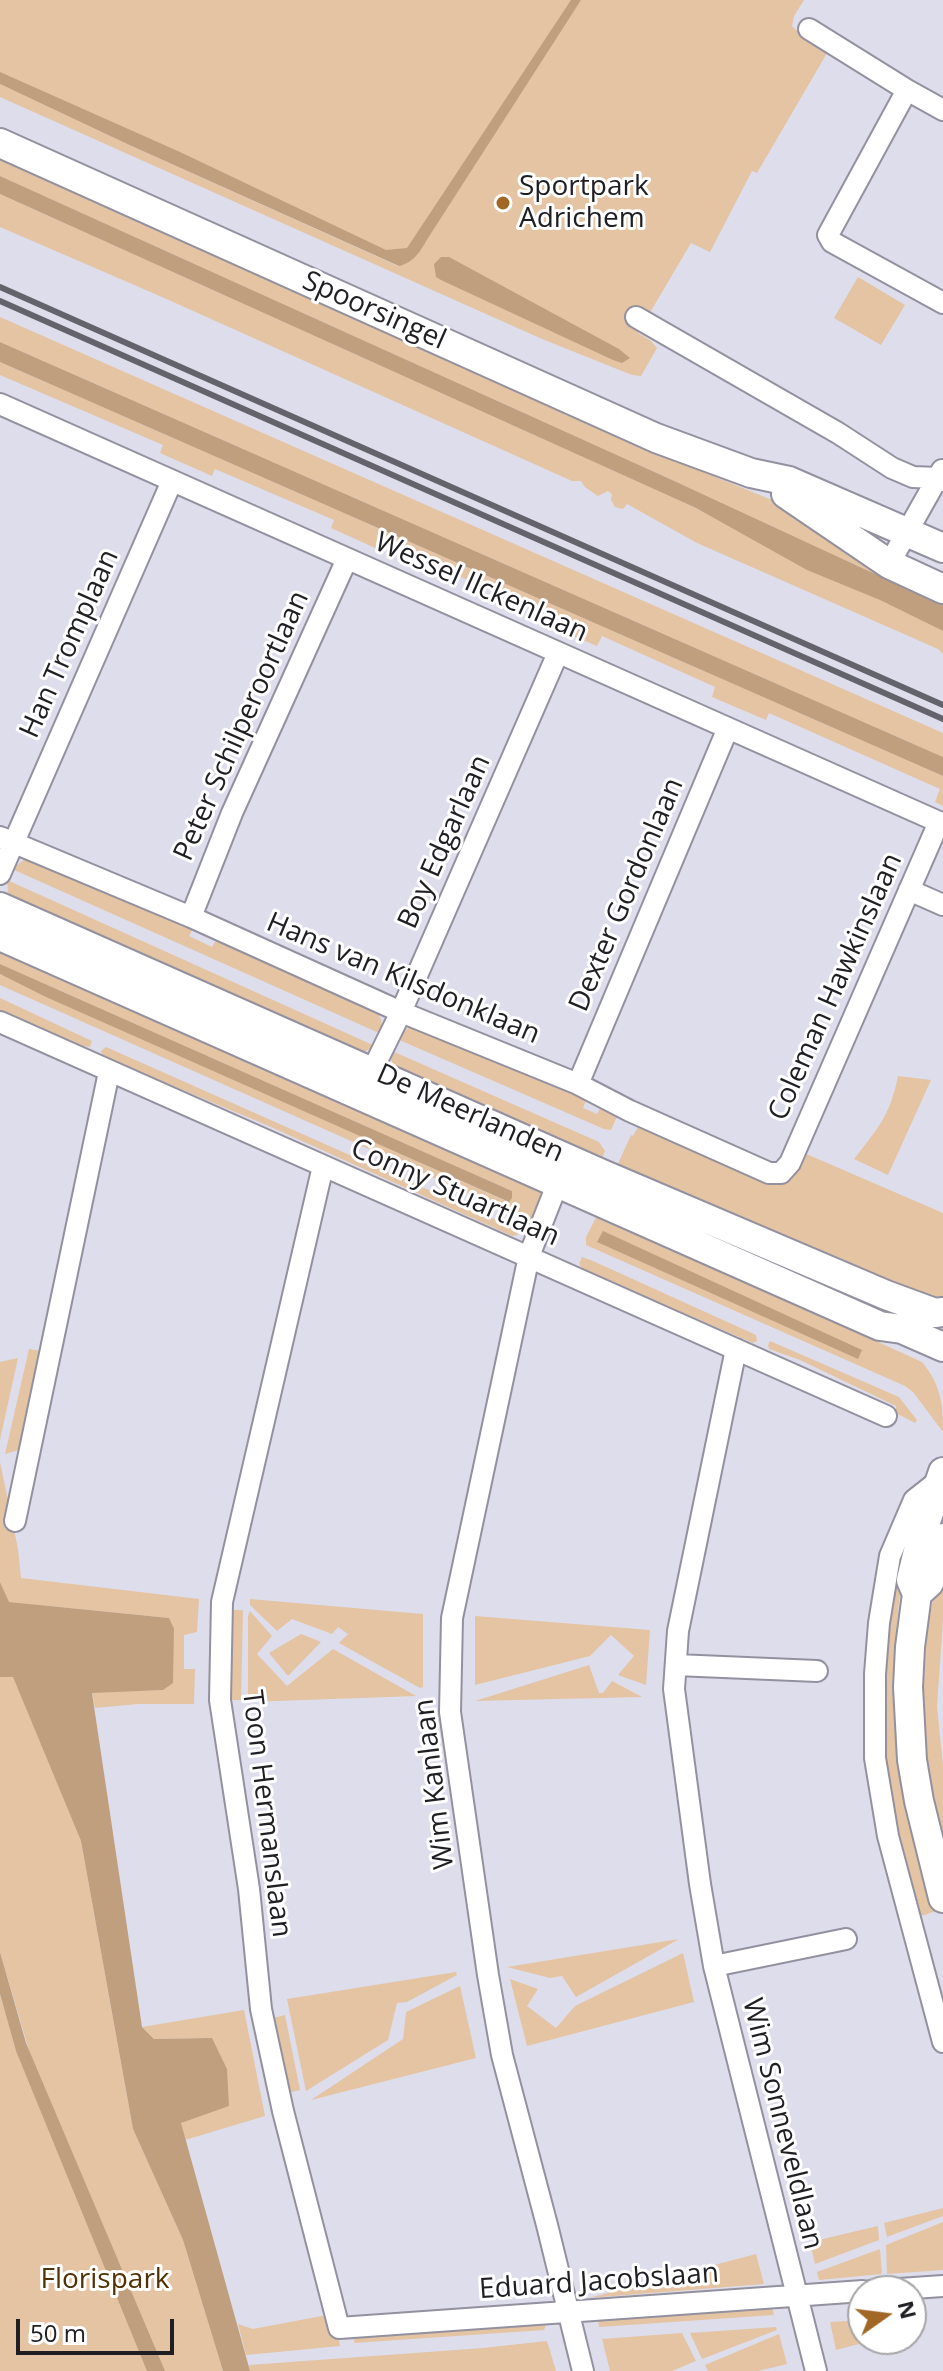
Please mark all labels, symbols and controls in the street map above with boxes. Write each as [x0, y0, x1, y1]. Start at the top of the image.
place label: Sportpark Adrichem [519, 170, 649, 236]
marker: Sportpark Adrichem [494, 194, 512, 212]
street label: Spoorsingel [297, 264, 451, 358]
street label: Wessel Ilckenlaan [369, 526, 593, 650]
street label: Han Tromplaan [13, 545, 127, 743]
street label: Peter Schilperoortlaan [167, 586, 317, 866]
street label: Boy Edgarlaan [392, 750, 498, 934]
street label: Dexter Gordonlaan [563, 773, 691, 1017]
street label: Coleman Hawkinslaan [762, 848, 910, 1126]
street label: Hans van Kilsdonklaan [261, 906, 545, 1052]
street label: De Meerlanden [371, 1058, 569, 1170]
street label: Conny Stuartlaan [345, 1132, 565, 1254]
street label: Toon Hermanslaan [234, 1689, 298, 1939]
street label: Wim Kanlaan [408, 1697, 462, 1871]
street label: Wim Sonneveldlaan [735, 1995, 829, 2253]
street label: Eduard Jacobslaan [478, 2257, 720, 2307]
park label: Florispark [40, 2263, 170, 2297]
north arrow [847, 2275, 927, 2355]
text: N [892, 2297, 925, 2322]
scale bar [20, 2303, 178, 2353]
text: 50 m [30, 2316, 86, 2349]

